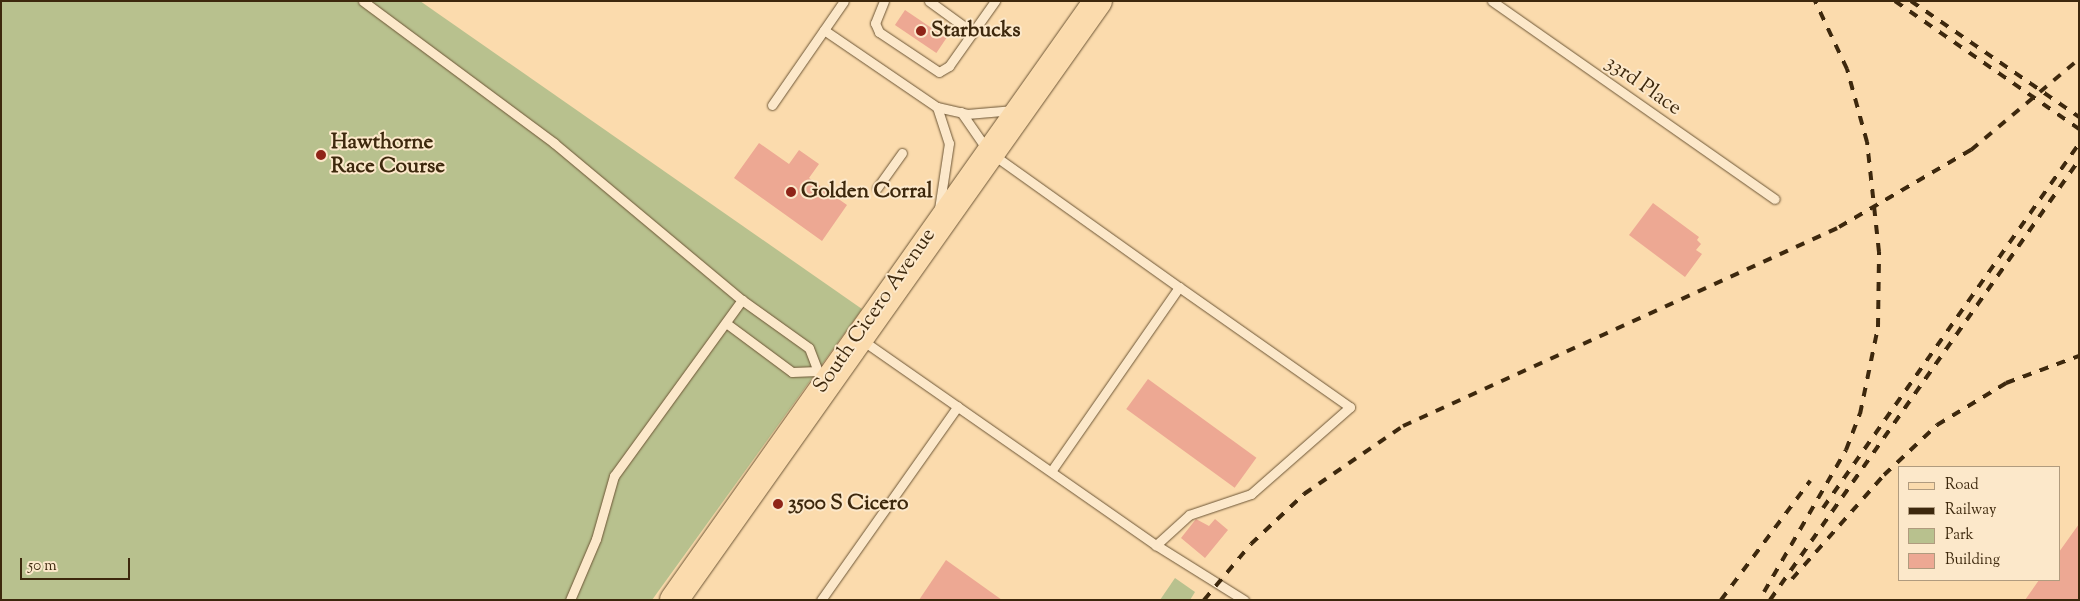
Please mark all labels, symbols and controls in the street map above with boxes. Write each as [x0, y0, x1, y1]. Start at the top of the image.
place label: Starbucks [931, 18, 1020, 44]
marker: Starbucks [915, 25, 927, 37]
street label: 33rd Place [1600, 51, 1686, 121]
place label: Hawthorne Race Course [331, 130, 445, 180]
marker: Hawthorne Race Course [315, 149, 327, 161]
place label: Golden Corral [801, 179, 933, 205]
marker: Golden Corral [785, 186, 797, 198]
street label: South Cicero Avenue [809, 224, 941, 398]
legend [1898, 466, 2060, 581]
text: Road [1945, 475, 1979, 496]
place label: 3500 S Cicero [788, 491, 908, 517]
marker: 3500 S Cicero [772, 498, 784, 510]
text: Railway [1945, 500, 1996, 521]
text: Park [1945, 525, 1974, 546]
scale bar [22, 548, 132, 580]
text: Building [1945, 550, 2000, 571]
text: 50 m [28, 556, 57, 577]

